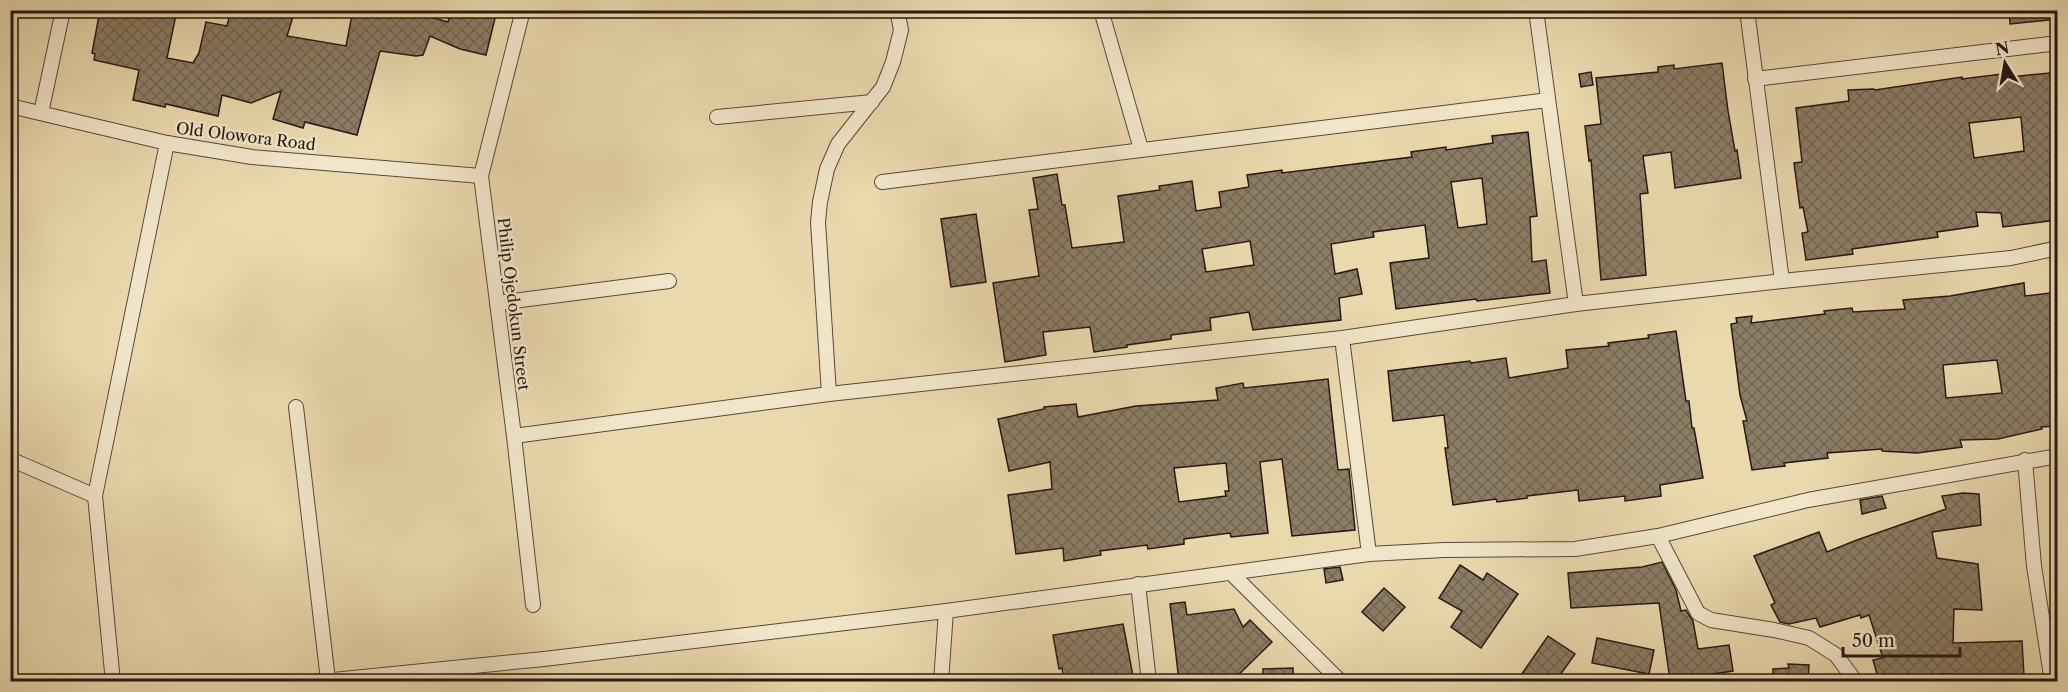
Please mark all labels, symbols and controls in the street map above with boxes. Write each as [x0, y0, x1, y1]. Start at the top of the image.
north arrow [1975, 33, 2035, 93]
text: N [1993, 37, 2011, 59]
street label: Old Olowora Road [175, 118, 317, 155]
street label: Philip Ojedokun Street [493, 216, 535, 392]
scale bar [1843, 620, 1960, 658]
text: 50 m [1852, 630, 1895, 652]

